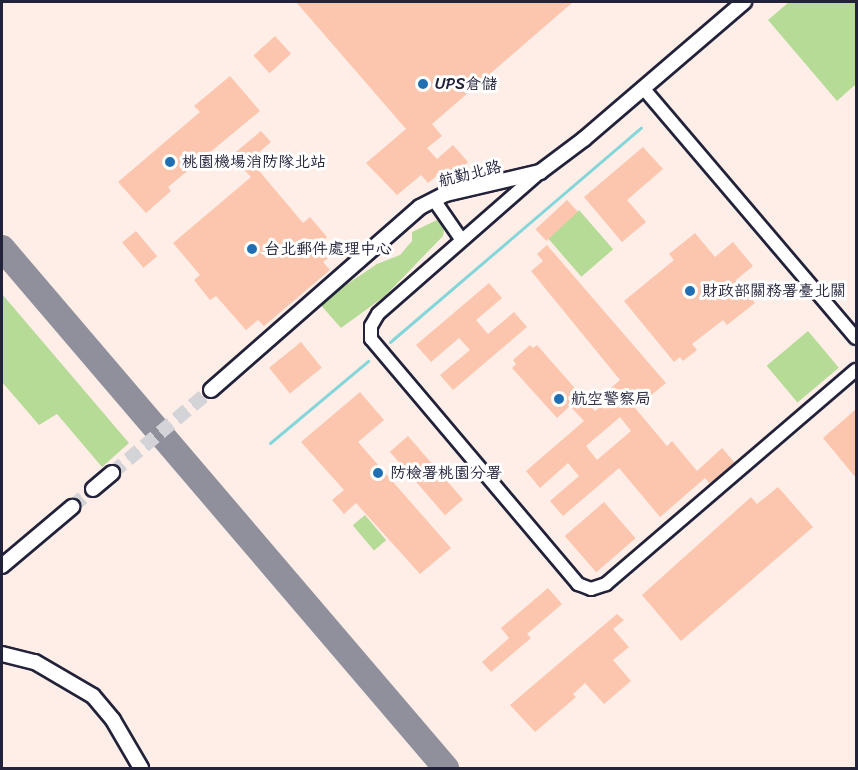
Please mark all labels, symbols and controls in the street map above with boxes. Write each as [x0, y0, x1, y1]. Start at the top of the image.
place label: UPS倉儲 [435, 74, 497, 94]
marker: UPS倉儲 [416, 77, 430, 91]
place label: 桃園機場消防隊北站 [182, 152, 326, 172]
marker: 桃園機場消防隊北站 [163, 155, 177, 169]
street label: 航勤北路 [437, 157, 503, 191]
place label: 台北郵件處理中心 [264, 239, 392, 259]
marker: 台北郵件處理中心 [245, 242, 259, 256]
place label: 財政部關務署臺北關 [702, 281, 846, 301]
marker: 財政部關務署臺北關 [683, 284, 697, 298]
place label: 航空警察局 [571, 389, 651, 409]
marker: 航空警察局 [552, 392, 566, 406]
place label: 防檢署桃園分署 [390, 463, 502, 483]
marker: 防檢署桃園分署 [371, 466, 385, 480]

